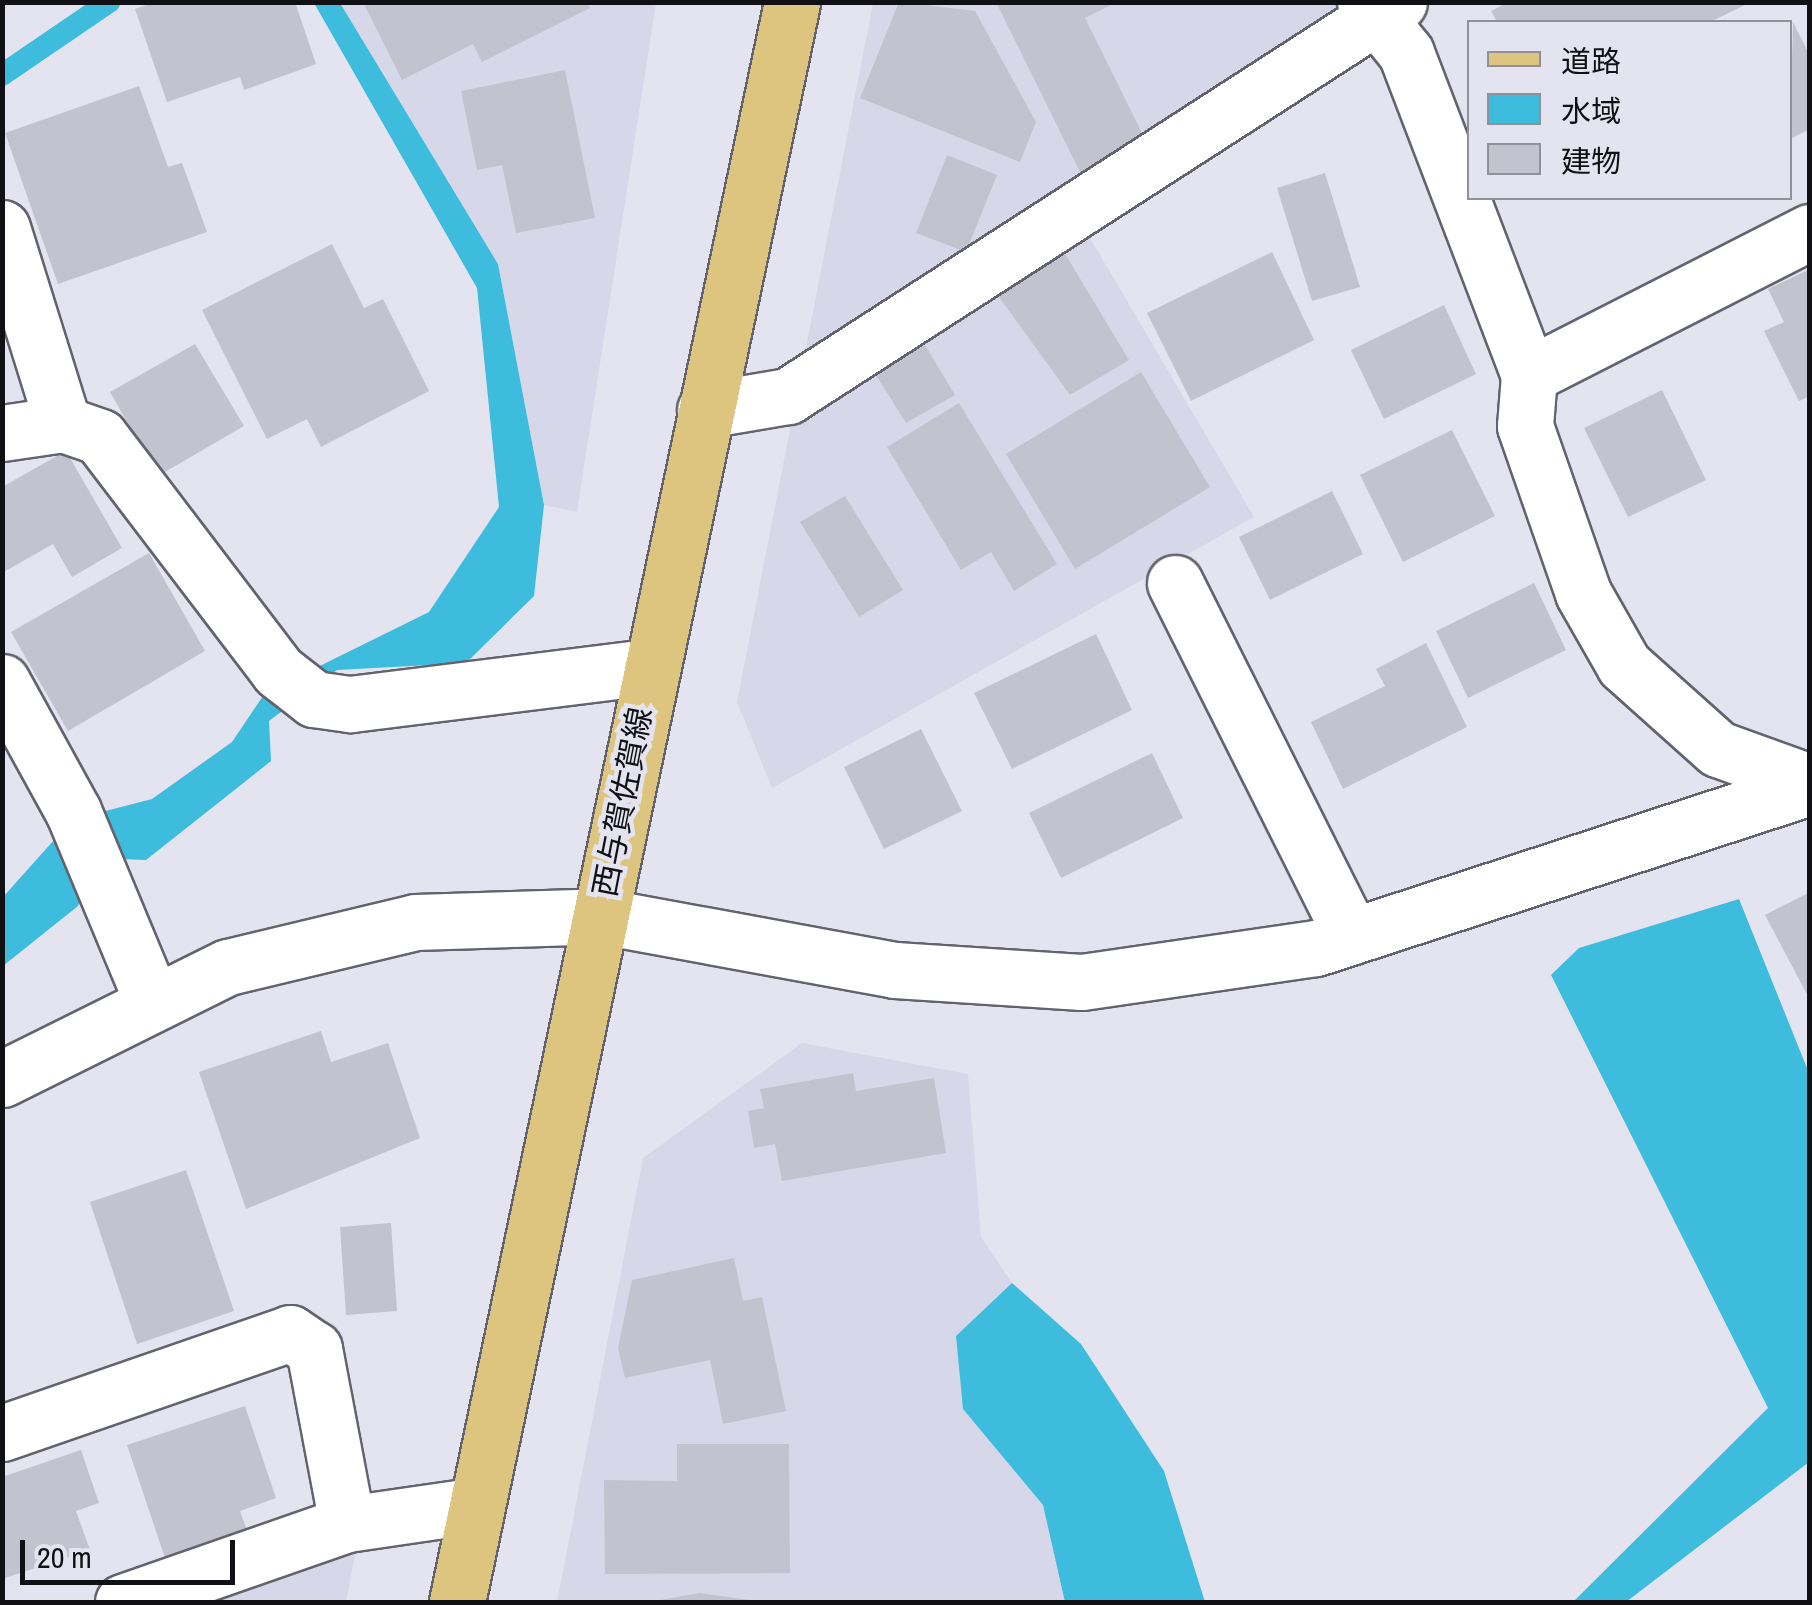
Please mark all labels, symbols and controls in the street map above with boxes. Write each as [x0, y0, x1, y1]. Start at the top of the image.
legend [1467, 20, 1792, 200]
text: 道路 [1561, 41, 1621, 81]
text: 水域 [1561, 91, 1621, 131]
text: 建物 [1561, 141, 1621, 181]
street label: 西与賀佐賀線 [586, 704, 660, 900]
scale bar [25, 1520, 240, 1582]
text: 20 m [37, 1537, 92, 1577]

